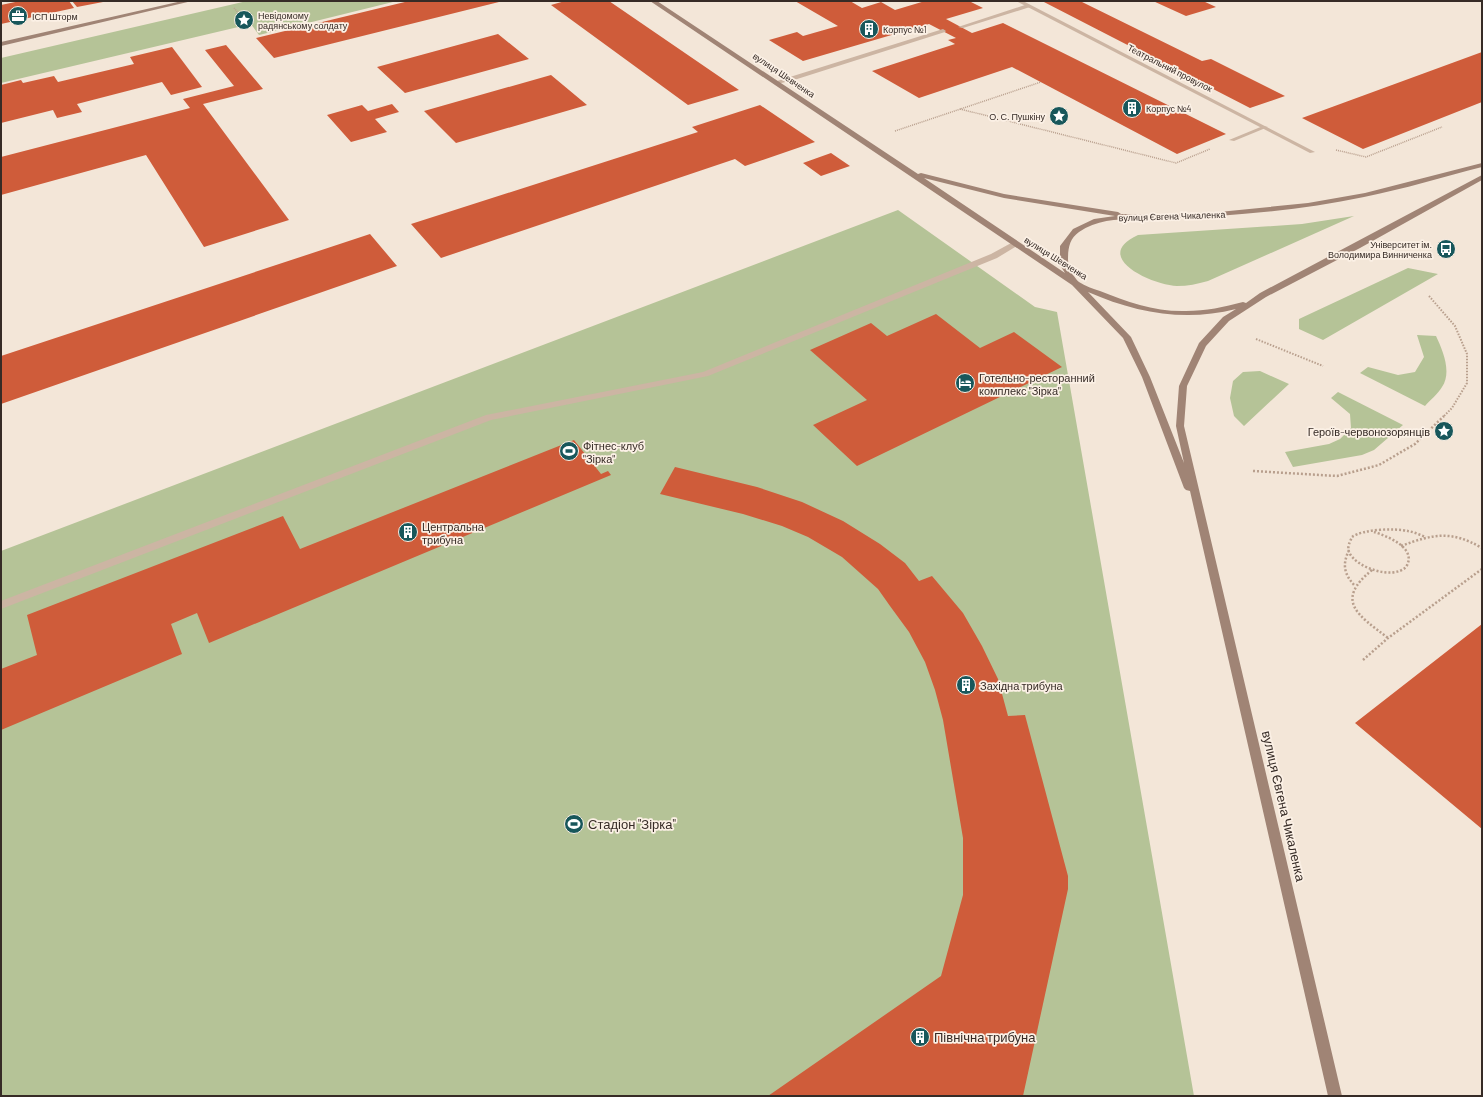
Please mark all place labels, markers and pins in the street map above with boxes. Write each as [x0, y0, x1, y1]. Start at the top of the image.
office icon: ІСП Шторм [7, 5, 29, 27]
place icon: Невідомому радянському солдату [233, 9, 255, 31]
place label: Невідомому радянському солдату [258, 10, 348, 31]
place label: ІСП Шторм [32, 11, 78, 22]
building icon: Корпус №1 [858, 18, 880, 40]
place label: Корпус №1 [883, 24, 927, 35]
building icon: Корпус №4 [1121, 97, 1143, 119]
place label: Корпус №4 [1146, 103, 1191, 114]
place icon: О. С. Пушкіну [1048, 105, 1070, 127]
place label: О. С. Пушкіну [989, 111, 1045, 122]
bus stop icon: Університет ім. Володимира Винниченка [1435, 238, 1457, 260]
place label: Університет ім. Володимира Винниченка [1328, 239, 1432, 260]
place label: Готельно-ресторанний комплекс "Зірка" [979, 371, 1095, 397]
hotel icon: Готельно-ресторанний комплекс "Зірка" [954, 372, 976, 394]
place icon: Героїв-червонозорянців [1433, 420, 1455, 442]
place label: Героїв-червонозорянців [1308, 425, 1430, 438]
place label: Фітнес-клуб "Зірка" [583, 439, 644, 465]
sports icon: Фітнес-клуб "Зірка" [558, 440, 580, 462]
place label: Центральна трибуна [422, 520, 485, 546]
building icon: Центральна трибуна [397, 521, 419, 543]
building icon: Західна трибуна [955, 674, 977, 696]
place label: Західна трибуна [980, 679, 1063, 692]
sports icon: Стадіон "Зірка" [563, 813, 585, 835]
place label: Стадіон "Зірка" [588, 816, 677, 832]
building icon: Північна трибуна [909, 1026, 931, 1048]
place label: Північна трибуна [934, 1029, 1036, 1045]

